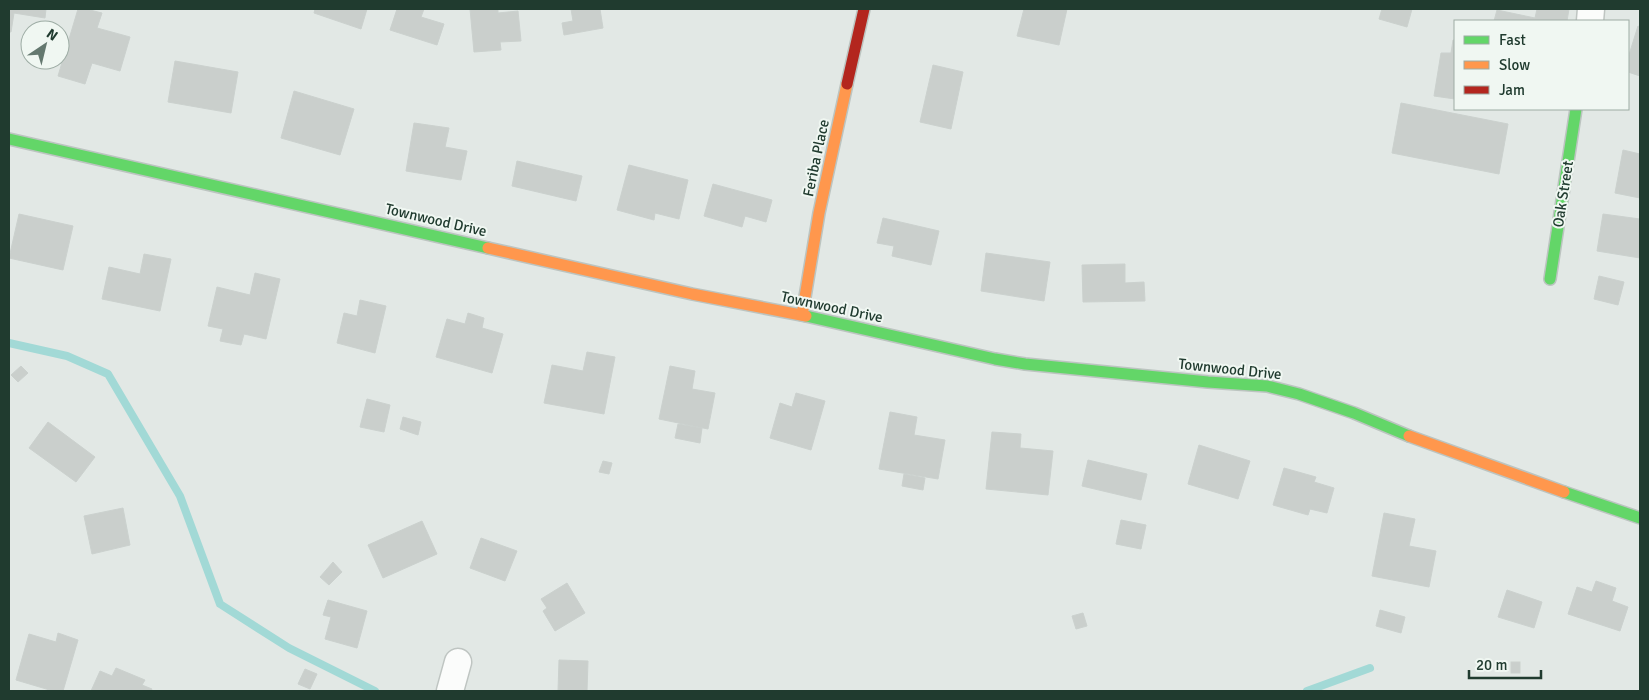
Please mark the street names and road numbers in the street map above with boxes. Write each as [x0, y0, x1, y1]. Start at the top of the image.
street label: Feriba Place [799, 118, 833, 198]
street label: Oak Street [1549, 159, 1577, 229]
street label: Townwood Drive [383, 200, 489, 240]
street label: Townwood Drive [779, 287, 885, 327]
street label: Townwood Drive [1178, 355, 1282, 383]

